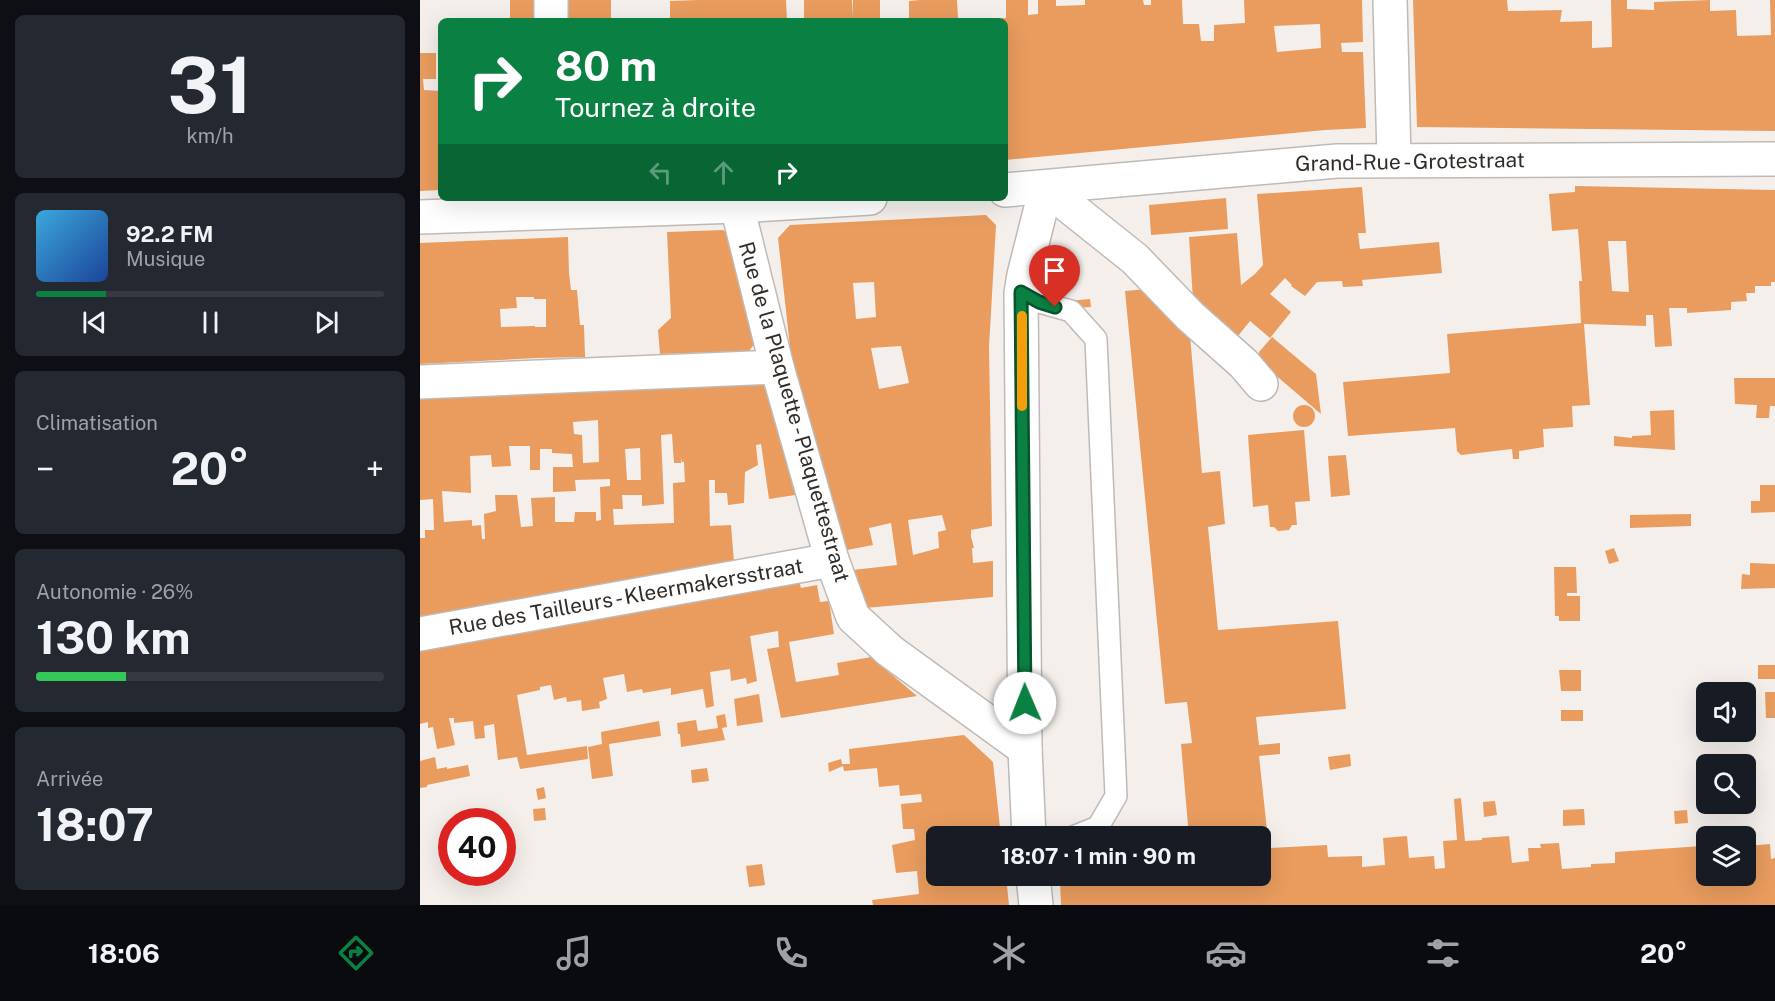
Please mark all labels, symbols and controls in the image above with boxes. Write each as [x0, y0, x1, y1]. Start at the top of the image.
text: 31 [167, 39, 253, 131]
text: 80 m [555, 41, 657, 90]
icon: right [456, 42, 534, 120]
text: Tournez à droite [555, 91, 756, 123]
text: km/h [186, 124, 234, 148]
street label: Grand-Rue - Grotestraat [1295, 147, 1525, 176]
icon: left [644, 156, 677, 189]
icon: ahead [707, 156, 740, 189]
icon: right [770, 156, 803, 189]
text: 92.2 FM [126, 221, 213, 247]
street label: Rue de la Plaquette - Plaquettestraat [734, 239, 855, 585]
pin [1029, 245, 1080, 307]
text: Musique [126, 247, 205, 271]
icon: arrive [1038, 254, 1071, 287]
icon: previous [78, 306, 111, 339]
icon: pause [194, 306, 227, 339]
icon: next [310, 306, 343, 339]
text: Climatisation [36, 411, 158, 435]
text: 20° [171, 442, 249, 495]
text: − [36, 450, 54, 488]
text: + [366, 450, 384, 488]
street label: Rue des Tailleurs - Kleermakersstraat [447, 553, 805, 640]
text: Autonomie · 26% [36, 580, 193, 604]
text: 130 km [36, 611, 191, 664]
position arrow [993, 671, 1057, 735]
map controls [1696, 682, 1756, 886]
button: sound [1696, 682, 1756, 742]
button: search [1696, 754, 1756, 814]
text: Arrivée [36, 767, 103, 791]
text: 18:07 [36, 798, 154, 851]
speed limit sign: 40 [438, 808, 516, 886]
button: layers [1696, 826, 1756, 886]
text: 18:07 · 1 min · 90 m [1001, 843, 1196, 869]
icon: directions [335, 932, 377, 974]
icon: music [553, 932, 595, 974]
icon: phone [770, 932, 812, 974]
icon: climate [988, 932, 1030, 974]
icon: car [1205, 932, 1247, 974]
icon: filters [1422, 932, 1464, 974]
text: 18:06 [88, 937, 160, 969]
text: 20° [1640, 937, 1687, 969]

